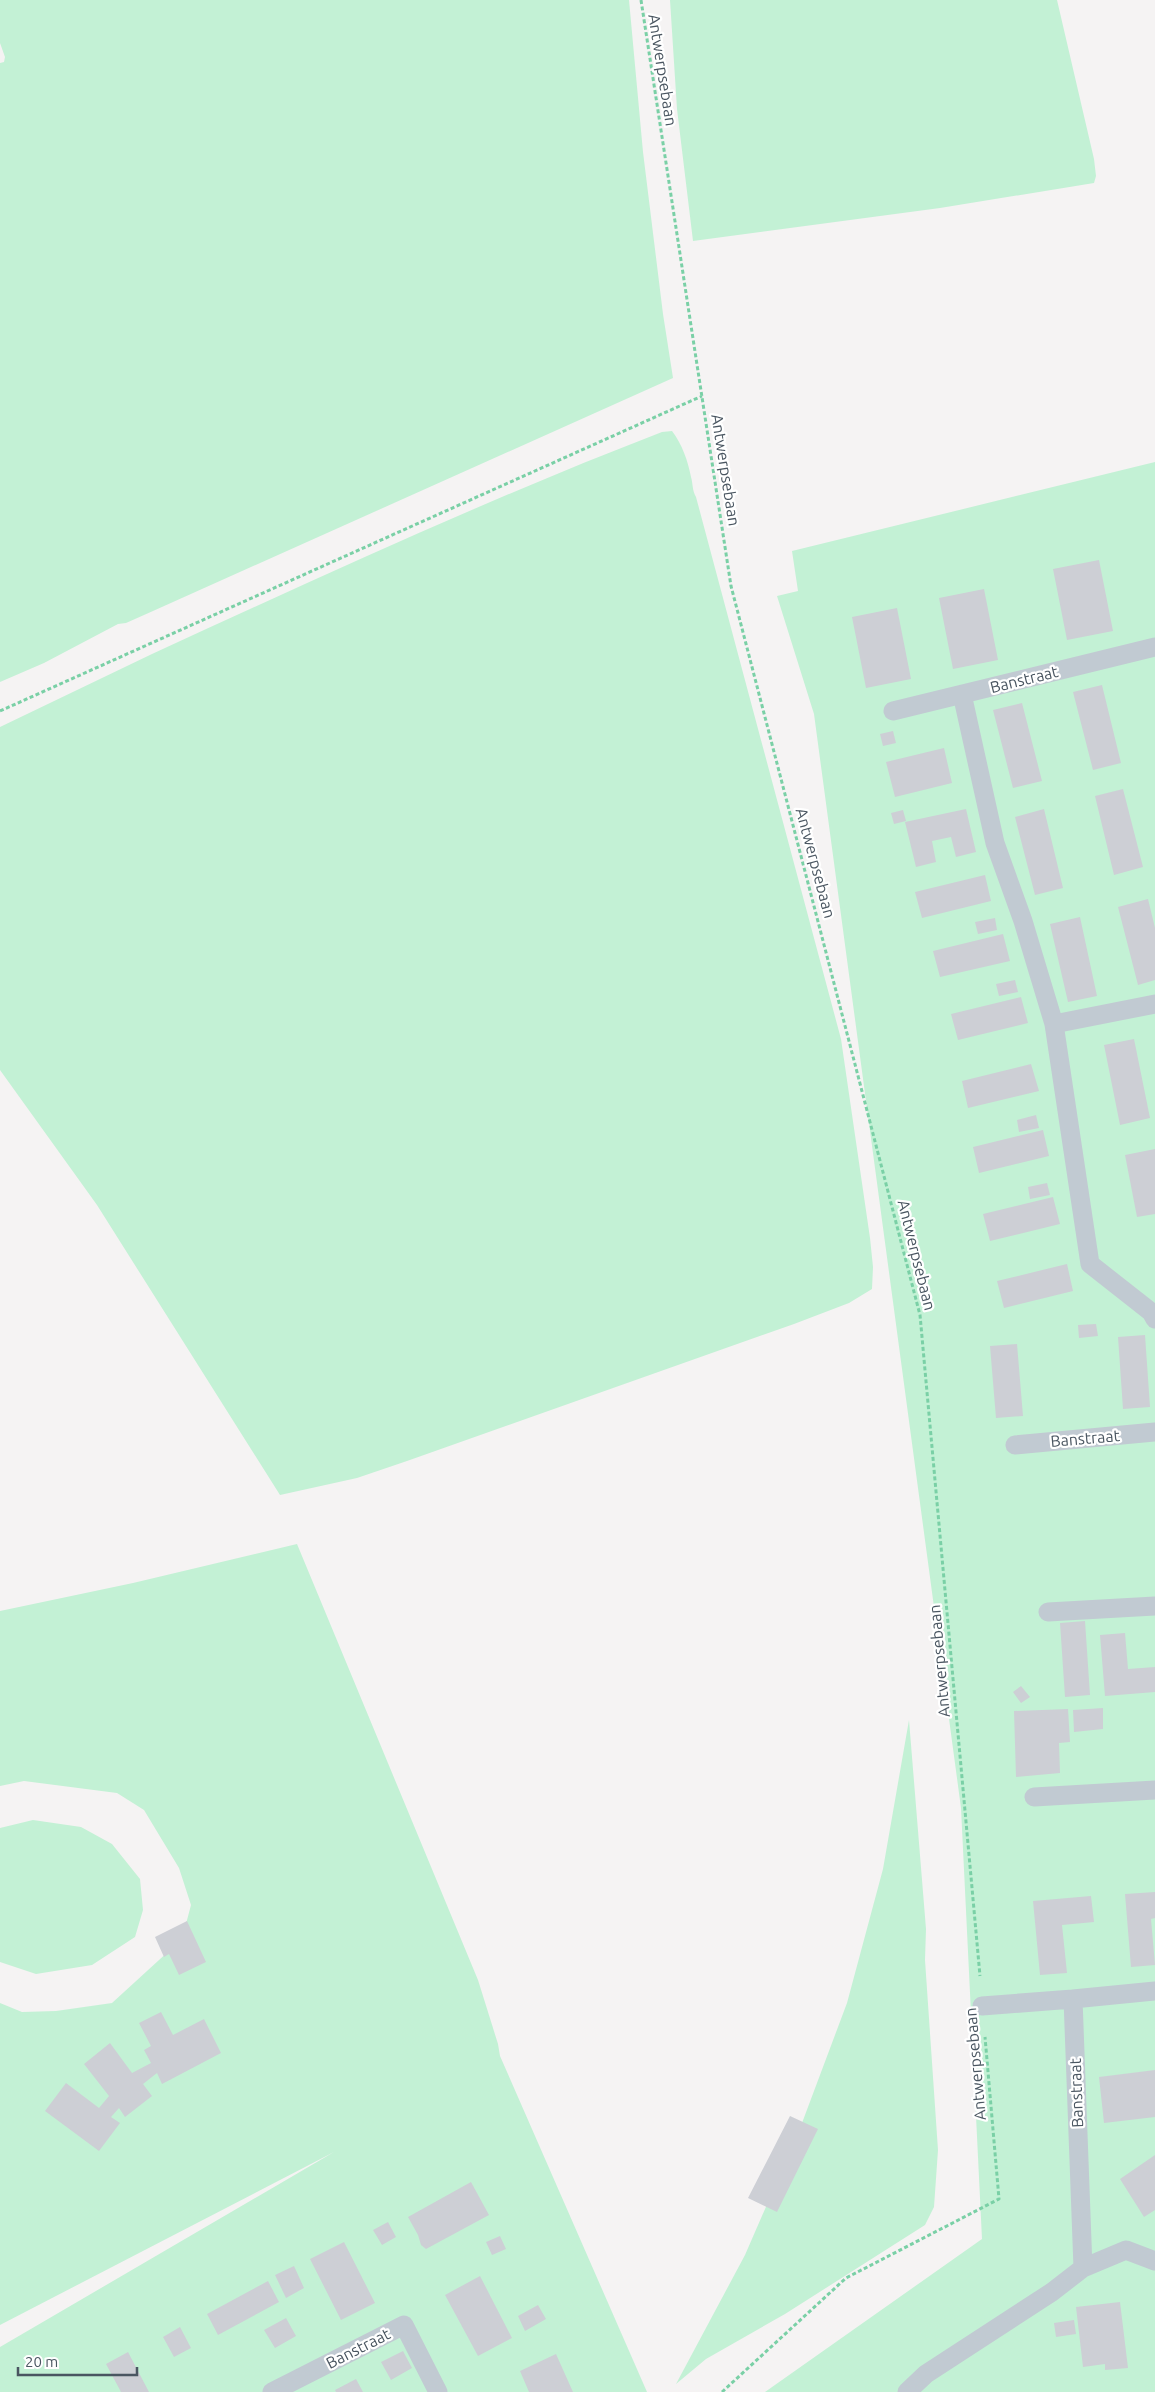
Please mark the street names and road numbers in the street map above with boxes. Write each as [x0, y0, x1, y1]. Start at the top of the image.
street label: Antwerpsebaan [645, 13, 681, 127]
street label: Antwerpsebaan [708, 413, 744, 527]
street label: Banstraat [988, 662, 1061, 696]
street label: Antwerpsebaan [793, 806, 839, 920]
street label: Antwerpsebaan [895, 1198, 939, 1312]
street label: Banstraat [1050, 1426, 1121, 1450]
street label: Antwerpsebaan [925, 1604, 953, 1718]
street label: Antwerpsebaan [961, 2007, 989, 2121]
street label: Banstraat [1066, 2057, 1086, 2128]
street label: Banstraat [323, 2324, 394, 2372]

